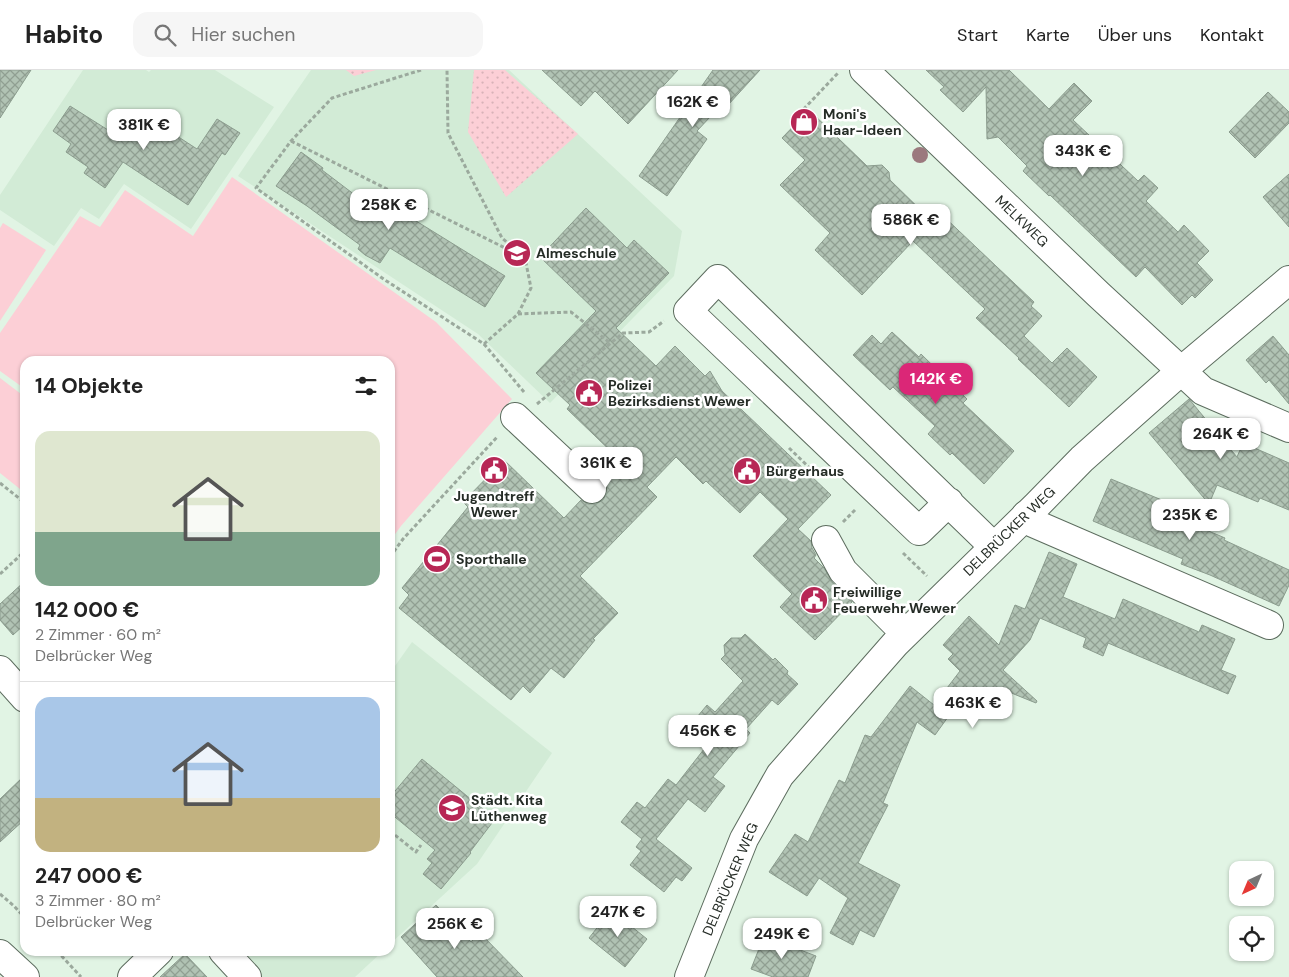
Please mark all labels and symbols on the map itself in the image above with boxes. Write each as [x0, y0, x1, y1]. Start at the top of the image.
pin: 162K € [652, 85, 734, 128]
place label: Moni's Haar-Ideen [823, 105, 902, 139]
shop icon: Moni's Haar-Ideen [789, 107, 819, 137]
pin: 381K € [103, 108, 185, 151]
pin: 343K € [1042, 134, 1124, 177]
pin: 258K € [348, 189, 430, 231]
street label: MELKWEG [992, 191, 1052, 251]
pin: 586K € [870, 204, 952, 246]
school or university icon: Almeschule [502, 238, 532, 268]
place label: Almeschule [536, 244, 617, 262]
pin: 142K € [895, 362, 977, 405]
place label: Polizei Bezirksdienst Wewer [608, 376, 751, 410]
public building icon: Polizei Bezirksdienst Wewer [574, 378, 604, 408]
pin: 264K € [1180, 418, 1262, 460]
pin: 361K € [565, 446, 647, 489]
public building icon: Jugendtreff Wewer [479, 455, 509, 485]
public building icon: Bürgerhaus [732, 456, 762, 486]
place label: Bürgerhaus [766, 462, 844, 480]
street label: DELBRÜCKER WEG [959, 482, 1059, 580]
place label: Jugendtreff Wewer [454, 487, 535, 521]
pin: 235K € [1149, 498, 1231, 541]
sports icon: Sporthalle [422, 544, 452, 574]
place label: Sporthalle [456, 550, 527, 568]
place label: Freiwillige Feuerwehr Wewer [833, 583, 956, 617]
public building icon: Freiwillige Feuerwehr Wewer [799, 585, 829, 615]
pin: 463K € [932, 686, 1014, 729]
pin: 456K € [667, 714, 749, 757]
place label: Städt. Kita Lüthenweg [471, 791, 547, 825]
school or university icon: Städt. Kita Lüthenweg [437, 793, 467, 823]
street label: DELBRÜCKER WEG [698, 820, 762, 938]
north arrow [1229, 861, 1274, 906]
pin: 247K € [577, 896, 659, 938]
pin: 256K € [414, 908, 496, 950]
pin: 249K € [741, 918, 823, 960]

